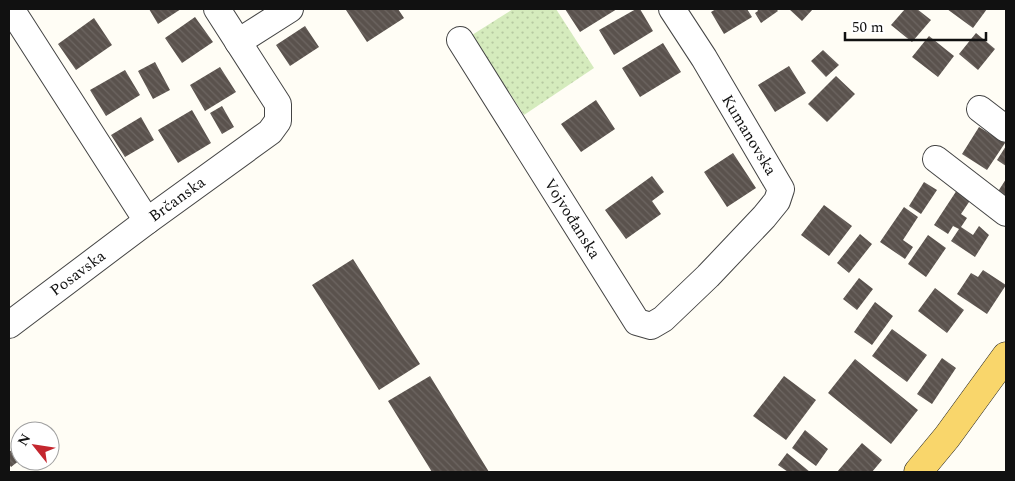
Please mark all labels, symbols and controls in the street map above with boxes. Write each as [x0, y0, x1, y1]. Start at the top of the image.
scale bar [845, 10, 986, 42]
text: 50 m [852, 16, 884, 39]
street label: Kumanovska [715, 90, 783, 180]
street label: Brčanska [144, 170, 211, 228]
street label: Vojvođanska [538, 174, 607, 264]
street label: Posavska [45, 244, 111, 302]
north arrow [10, 421, 60, 471]
text: N [12, 430, 36, 450]

